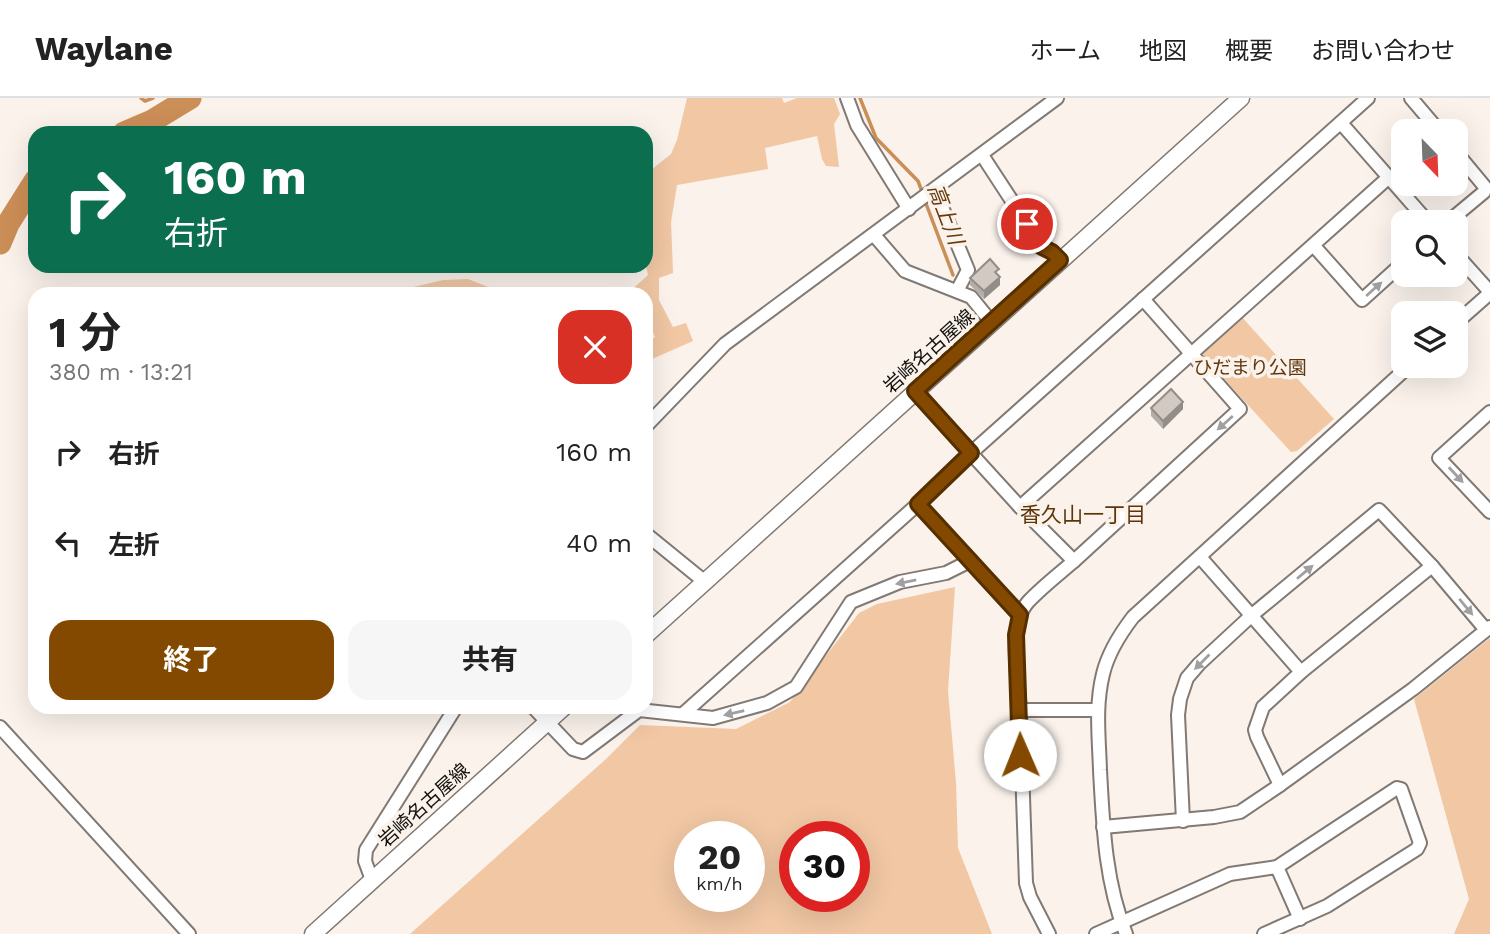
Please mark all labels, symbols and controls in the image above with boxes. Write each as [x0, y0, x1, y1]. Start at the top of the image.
text: Waylane [35, 29, 173, 68]
text: ホーム [1030, 37, 1101, 65]
text: 地図 [1139, 37, 1187, 65]
text: 概要 [1225, 37, 1273, 65]
text: お問い合わせ [1311, 37, 1455, 65]
north arrow [1391, 119, 1468, 196]
map controls [1391, 119, 1468, 378]
text: 160 m [164, 148, 307, 206]
icon: right [49, 154, 140, 245]
water label: 高上川 [923, 180, 970, 250]
pin [997, 194, 1057, 254]
icon: arrive [1008, 205, 1046, 243]
button: search [1391, 210, 1468, 287]
text: 右折 [164, 214, 228, 252]
one-way arrow [1365, 281, 1383, 297]
button: layers [1391, 301, 1468, 378]
street label: 岩崎名古屋線 [879, 304, 979, 398]
text: 1 分 [49, 308, 121, 357]
button: close [558, 310, 632, 384]
park label: ひだまり公園 [1193, 356, 1307, 379]
text: 380 m · 13:21 [49, 359, 193, 386]
one-way arrow [1216, 415, 1234, 431]
icon: right [49, 433, 87, 471]
text: 160 m [556, 437, 632, 467]
text: 右折 [108, 439, 160, 469]
one-way arrow [1447, 466, 1463, 483]
district label: 香久山一丁目 [1020, 502, 1146, 527]
icon: left [49, 524, 87, 562]
text: 40 m [566, 528, 632, 558]
text: 左折 [108, 530, 160, 560]
one-way arrow [1296, 565, 1313, 580]
one-way arrow [895, 577, 917, 588]
one-way arrow [1459, 598, 1474, 616]
button: 終了 [49, 620, 334, 700]
button: 共有 [348, 620, 632, 700]
one-way arrow [1194, 653, 1211, 669]
one-way arrow [723, 708, 745, 719]
position arrow [983, 718, 1057, 792]
street label: 岩崎名古屋線 [374, 758, 474, 852]
speed limit sign: 30 [779, 821, 870, 912]
text: 20 [698, 836, 741, 878]
text: km/h [696, 873, 743, 894]

